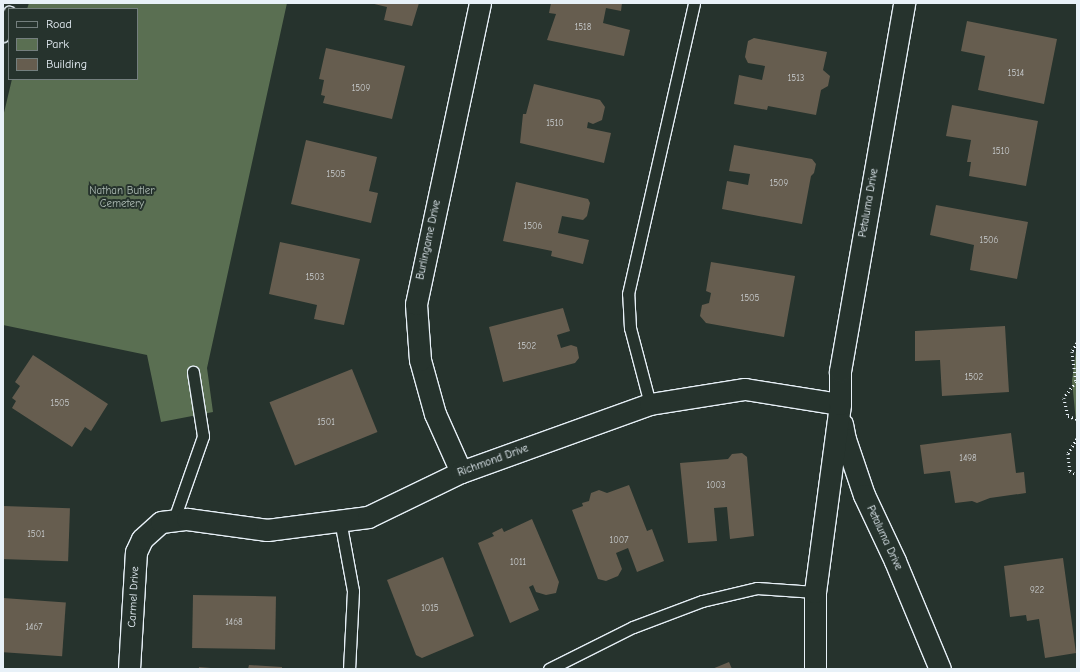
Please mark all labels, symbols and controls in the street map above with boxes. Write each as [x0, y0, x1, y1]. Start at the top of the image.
legend [8, 8, 138, 80]
text: Road [46, 17, 72, 31]
house number: 1518 [575, 22, 591, 32]
text: Park [46, 37, 69, 51]
text: Building [46, 57, 87, 71]
house number: 1514 [1008, 68, 1024, 78]
house number: 1513 [788, 73, 804, 83]
house number: 1509 [352, 83, 370, 93]
house number: 1510 [546, 118, 564, 128]
house number: 1510 [992, 146, 1010, 156]
street label: Petaluma Drive [856, 167, 882, 239]
house number: 1505 [327, 169, 345, 179]
house number: 1509 [770, 178, 788, 188]
park label: Nathan Butler Cemetery [89, 185, 155, 211]
street label: Burlingame Drive [414, 199, 444, 281]
house number: 1506 [524, 221, 542, 231]
house number: 1506 [980, 235, 998, 245]
house number: 1503 [306, 272, 324, 282]
house number: 1505 [741, 293, 759, 303]
house number: 1502 [518, 341, 536, 351]
house number: 1502 [965, 372, 983, 382]
house number: 1505 [51, 398, 69, 408]
house number: 1501 [317, 417, 335, 427]
street label: Richmond Drive [456, 442, 530, 480]
house number: 1498 [959, 453, 977, 463]
house number: 1003 [706, 480, 726, 490]
street label: Petaluma Drive [863, 504, 905, 572]
house number: 1501 [27, 529, 45, 539]
house number: 1007 [610, 535, 628, 545]
house number: 1011 [510, 557, 526, 567]
street label: Carmel Drive [126, 566, 142, 628]
house number: 922 [1030, 585, 1044, 595]
house number: 1015 [421, 603, 439, 613]
house number: 1468 [225, 617, 243, 627]
house number: 1467 [25, 622, 43, 632]

